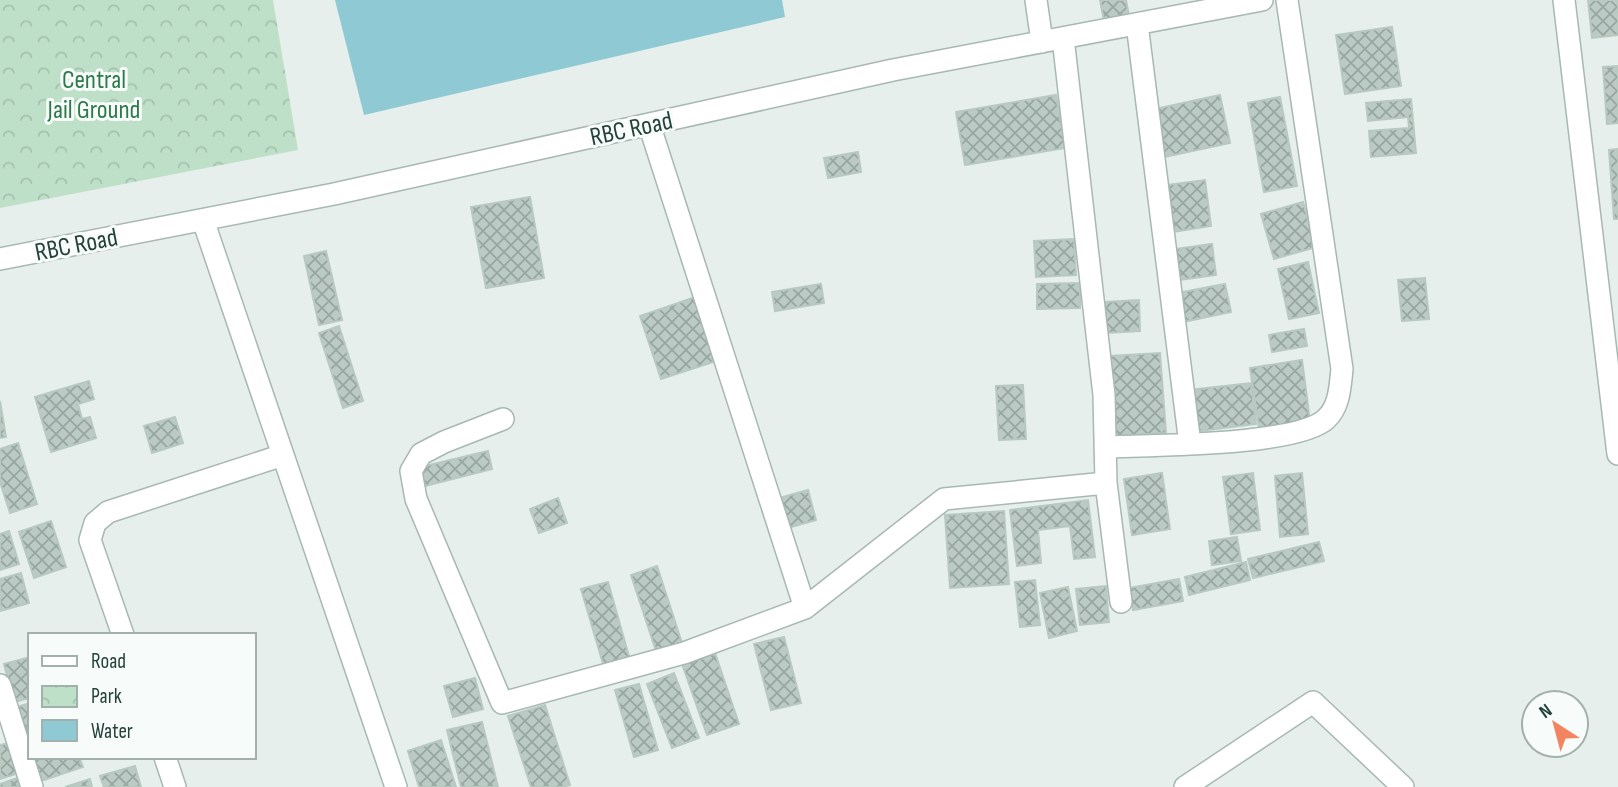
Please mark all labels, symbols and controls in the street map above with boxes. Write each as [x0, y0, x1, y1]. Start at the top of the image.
park label: Central Jail Ground [47, 65, 140, 126]
street label: RBC Road [587, 106, 675, 153]
street label: RBC Road [32, 222, 120, 269]
legend [28, 633, 256, 759]
text: Road [91, 649, 126, 674]
text: Park [91, 684, 122, 709]
north arrow [1520, 689, 1590, 759]
text: N [1535, 699, 1557, 724]
text: Water [91, 719, 133, 744]

